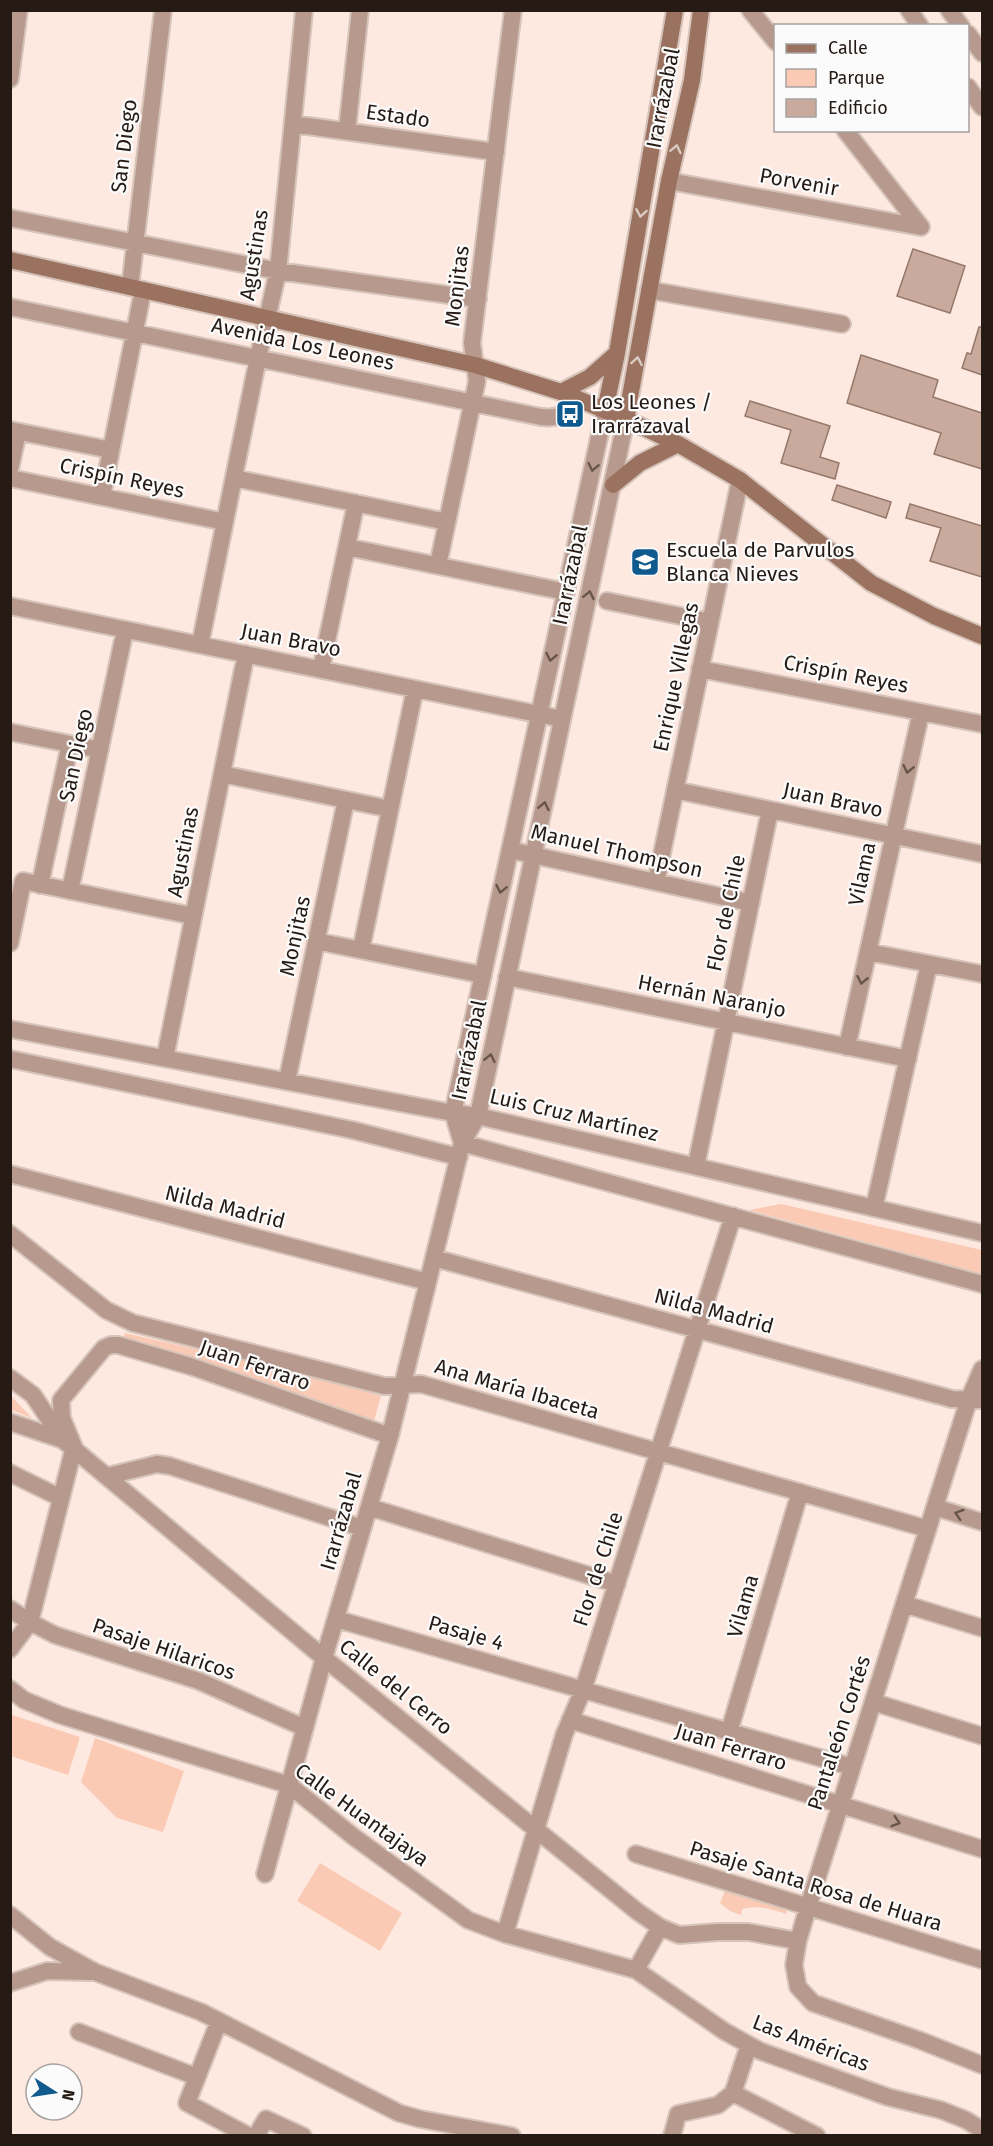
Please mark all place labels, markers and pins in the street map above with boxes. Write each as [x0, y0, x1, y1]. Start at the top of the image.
place label: Los Leones / Irarrázaval [591, 389, 712, 439]
bus stop icon: Los Leones / Irarrázaval [554, 398, 586, 430]
place label: Escuela de Parvulos Blanca Nieves [666, 537, 854, 587]
school or university icon: Escuela de Parvulos Blanca Nieves [629, 546, 661, 578]

